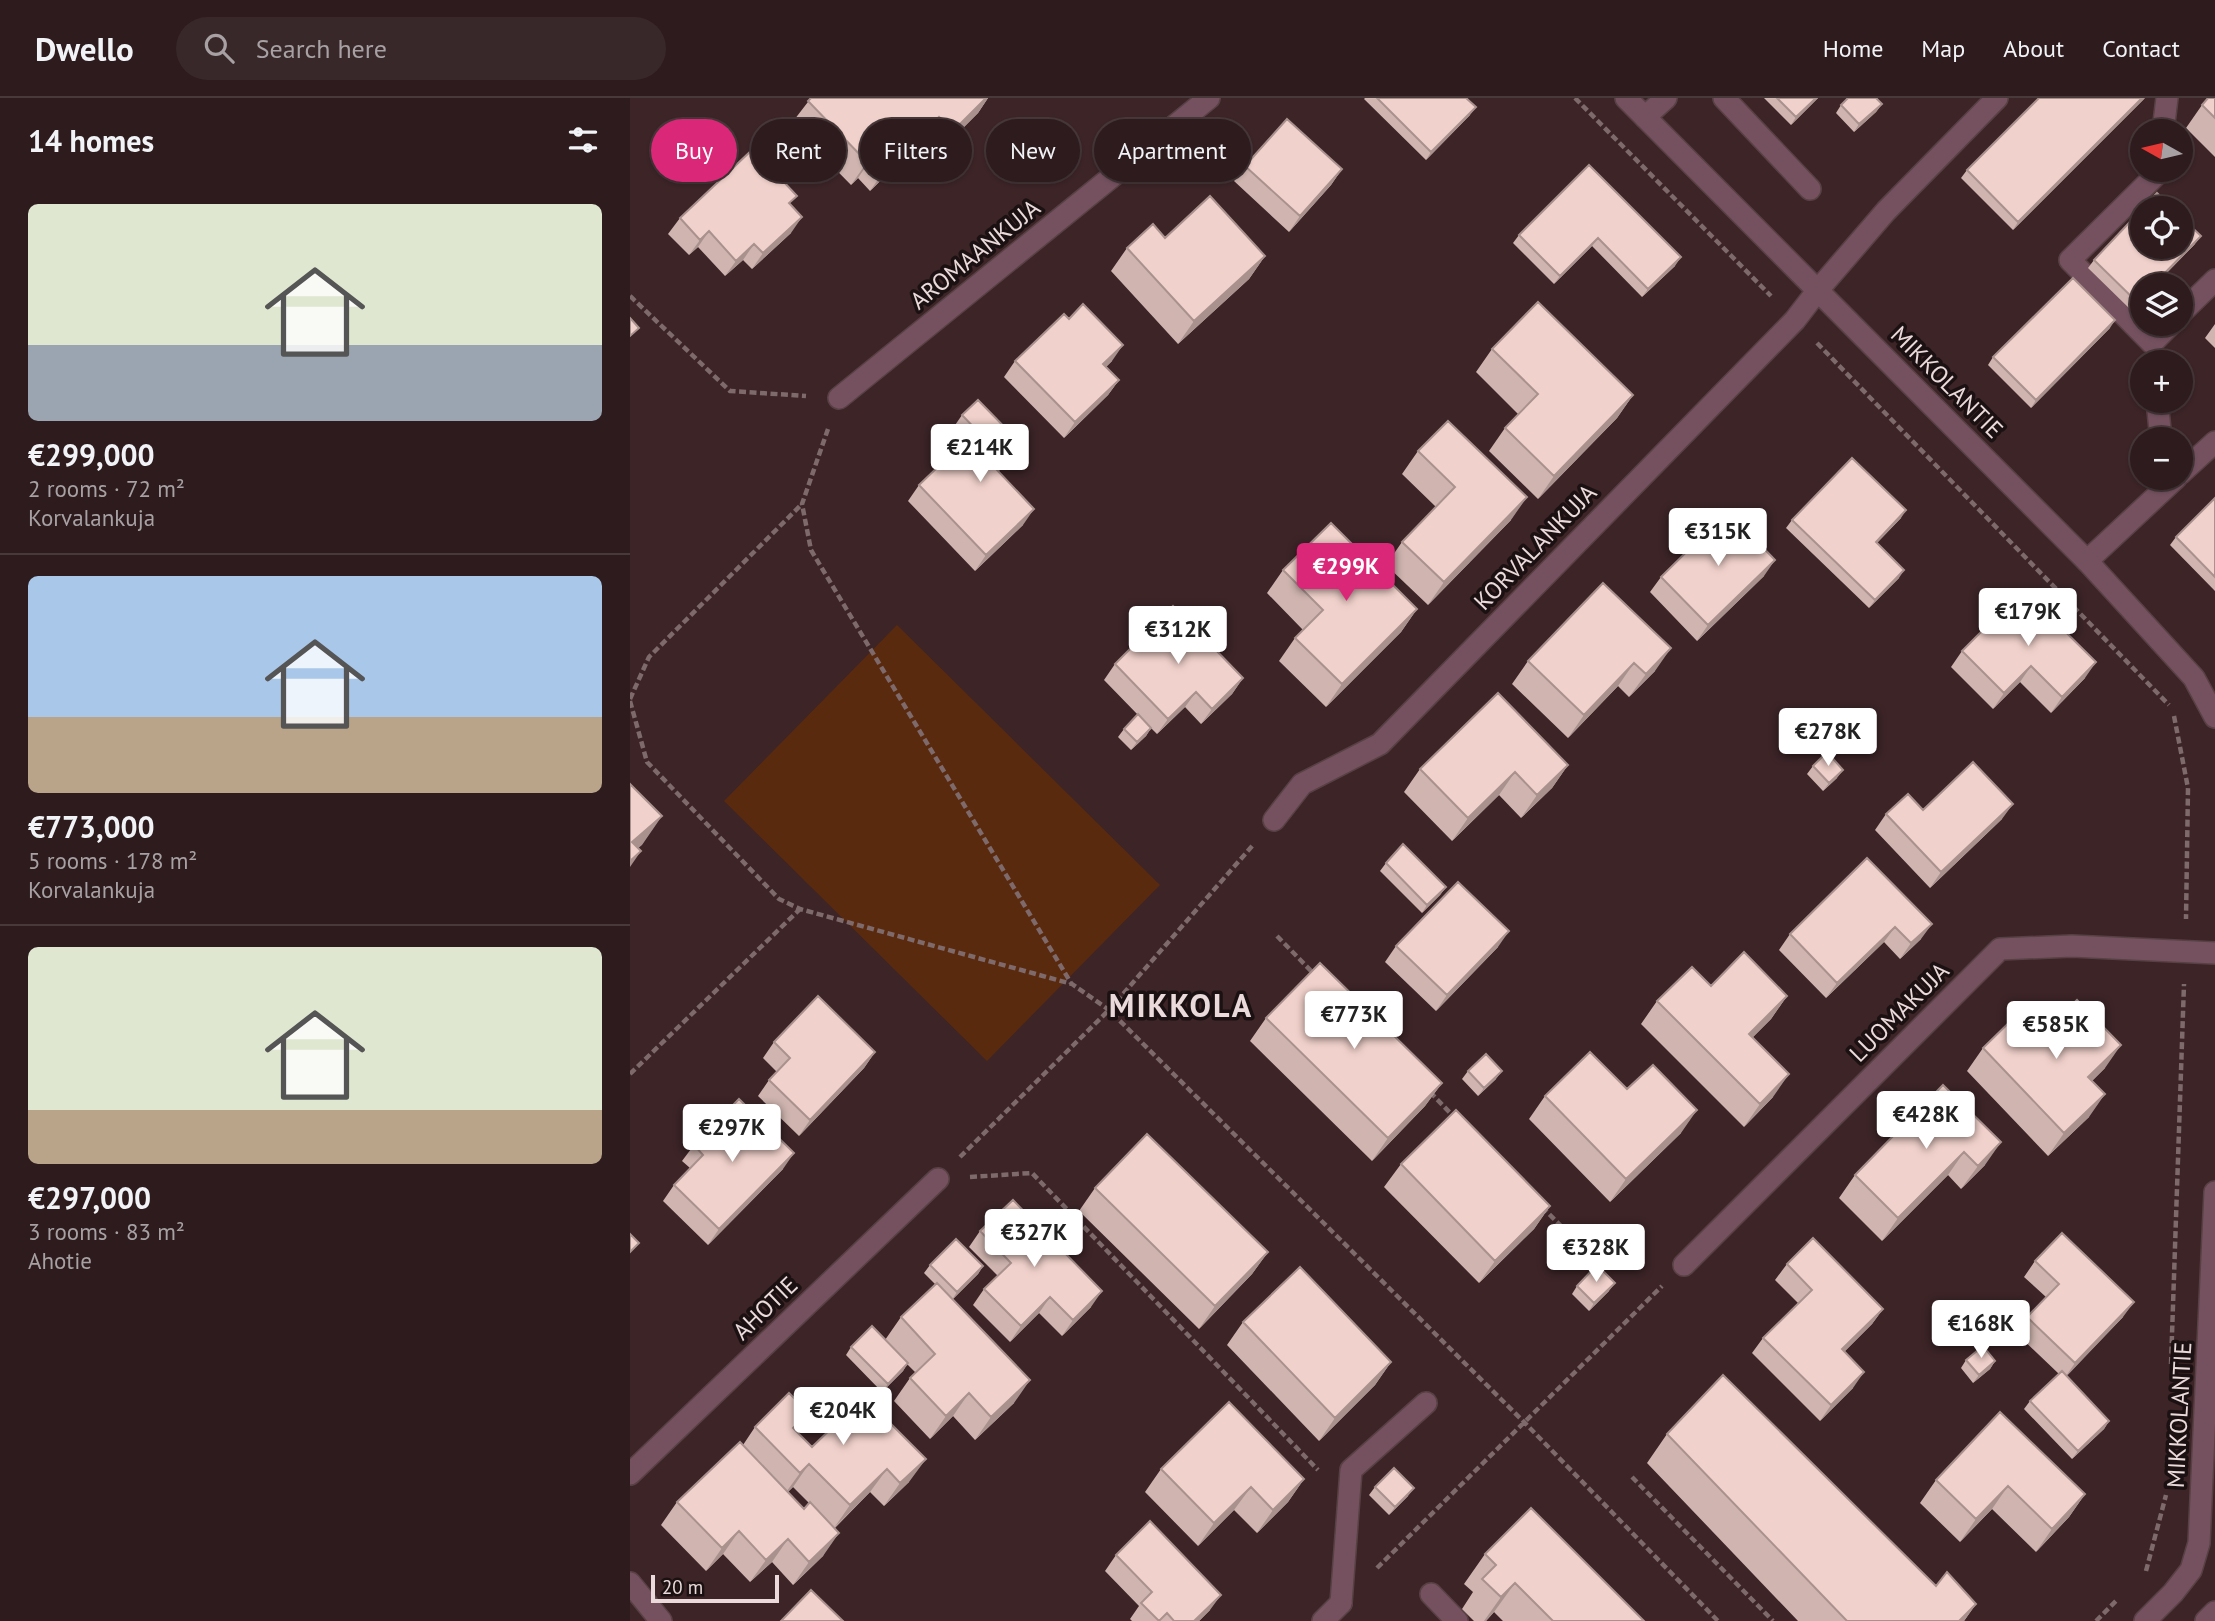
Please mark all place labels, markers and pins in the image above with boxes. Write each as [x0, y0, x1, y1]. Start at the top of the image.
pin: €214K [931, 424, 1029, 484]
pin: €315K [1669, 508, 1767, 568]
pin: €299K [1297, 544, 1395, 603]
pin: €179K [1979, 588, 2077, 648]
pin: €312K [1129, 606, 1227, 666]
pin: €278K [1779, 708, 1877, 768]
pin: €773K [1305, 992, 1403, 1051]
pin: €585K [2007, 1002, 2105, 1061]
pin: €428K [1877, 1091, 1975, 1151]
pin: €297K [683, 1104, 781, 1164]
pin: €327K [985, 1210, 1083, 1269]
pin: €328K [1547, 1224, 1645, 1284]
pin: €168K [1932, 1300, 2030, 1360]
pin: €204K [794, 1388, 892, 1447]

